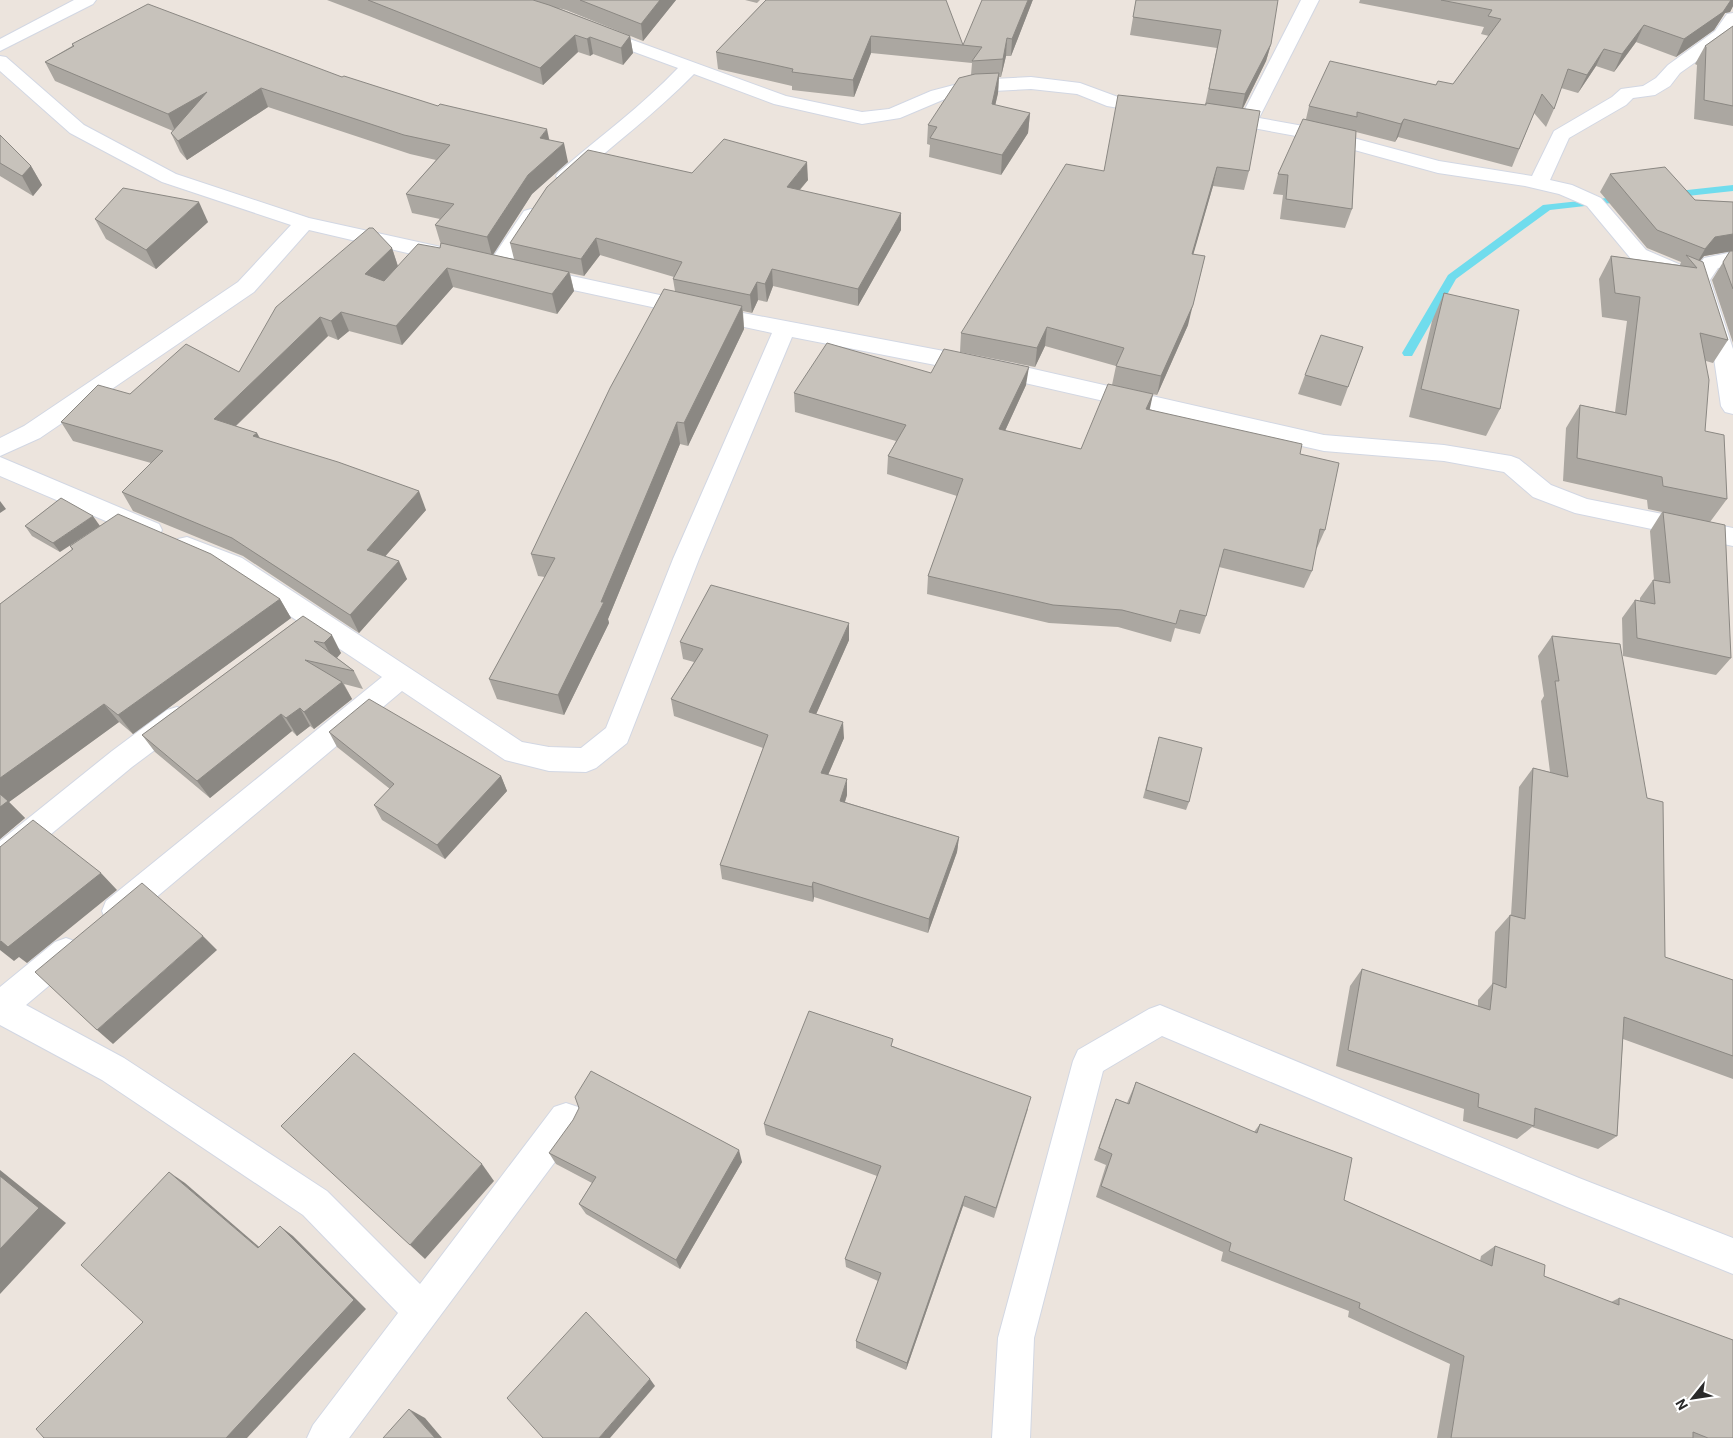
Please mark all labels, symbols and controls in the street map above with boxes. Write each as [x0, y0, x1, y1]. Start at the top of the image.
north arrow [1668, 1373, 1718, 1423]
text: N [1672, 1396, 1691, 1413]

